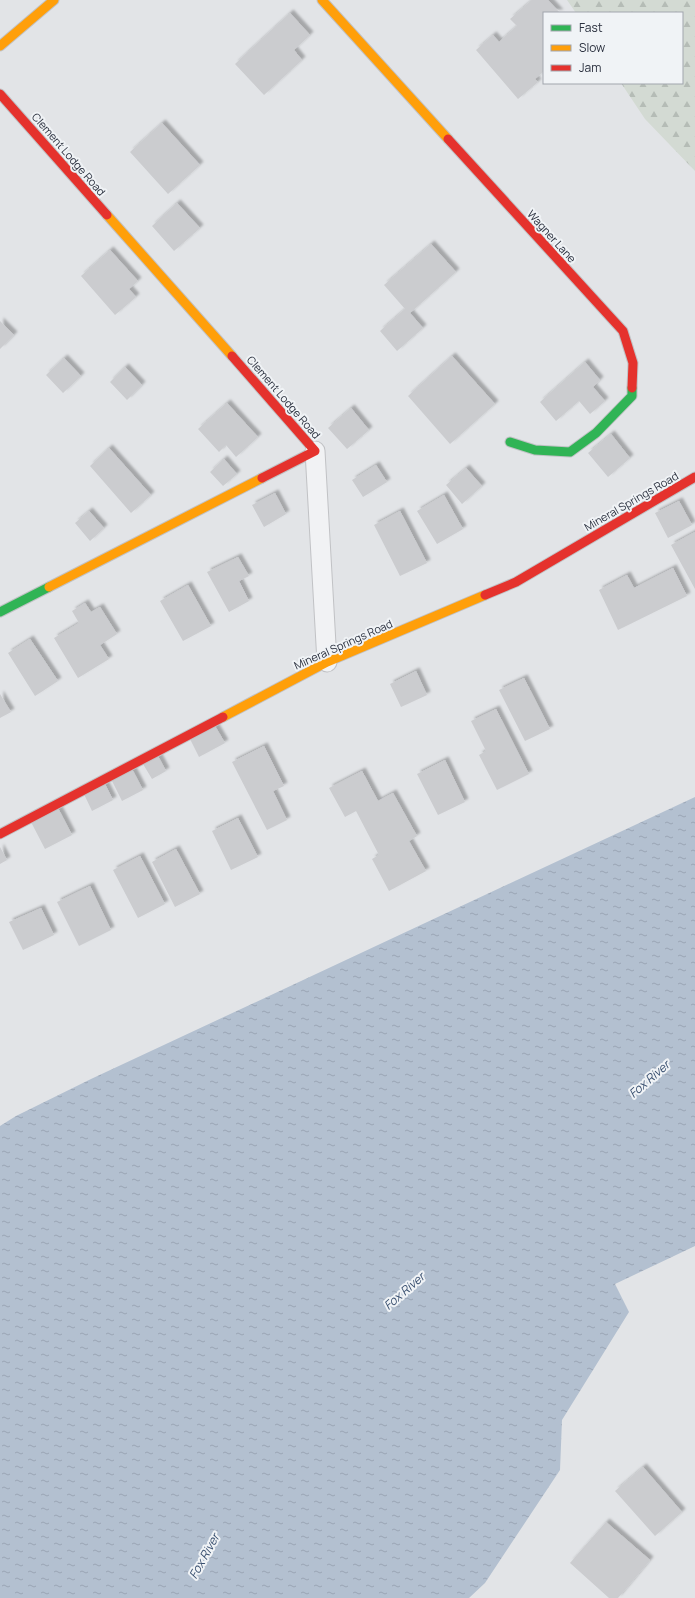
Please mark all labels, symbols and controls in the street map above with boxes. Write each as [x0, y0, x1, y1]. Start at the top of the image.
legend [543, 12, 683, 84]
text: Fast [579, 19, 603, 36]
text: Slow [579, 39, 605, 56]
text: Jam [579, 59, 601, 76]
street label: Clement Lodge Road [29, 109, 109, 199]
street label: Wagner Lane [524, 206, 580, 266]
street label: Clement Lodge Road [244, 352, 324, 442]
street label: Mineral Springs Road [581, 468, 681, 534]
street label: Mineral Springs Road [291, 616, 395, 672]
water label: Fox River [625, 1055, 674, 1102]
water label: Fox River [380, 1267, 429, 1314]
water label: Fox River [185, 1529, 224, 1582]

